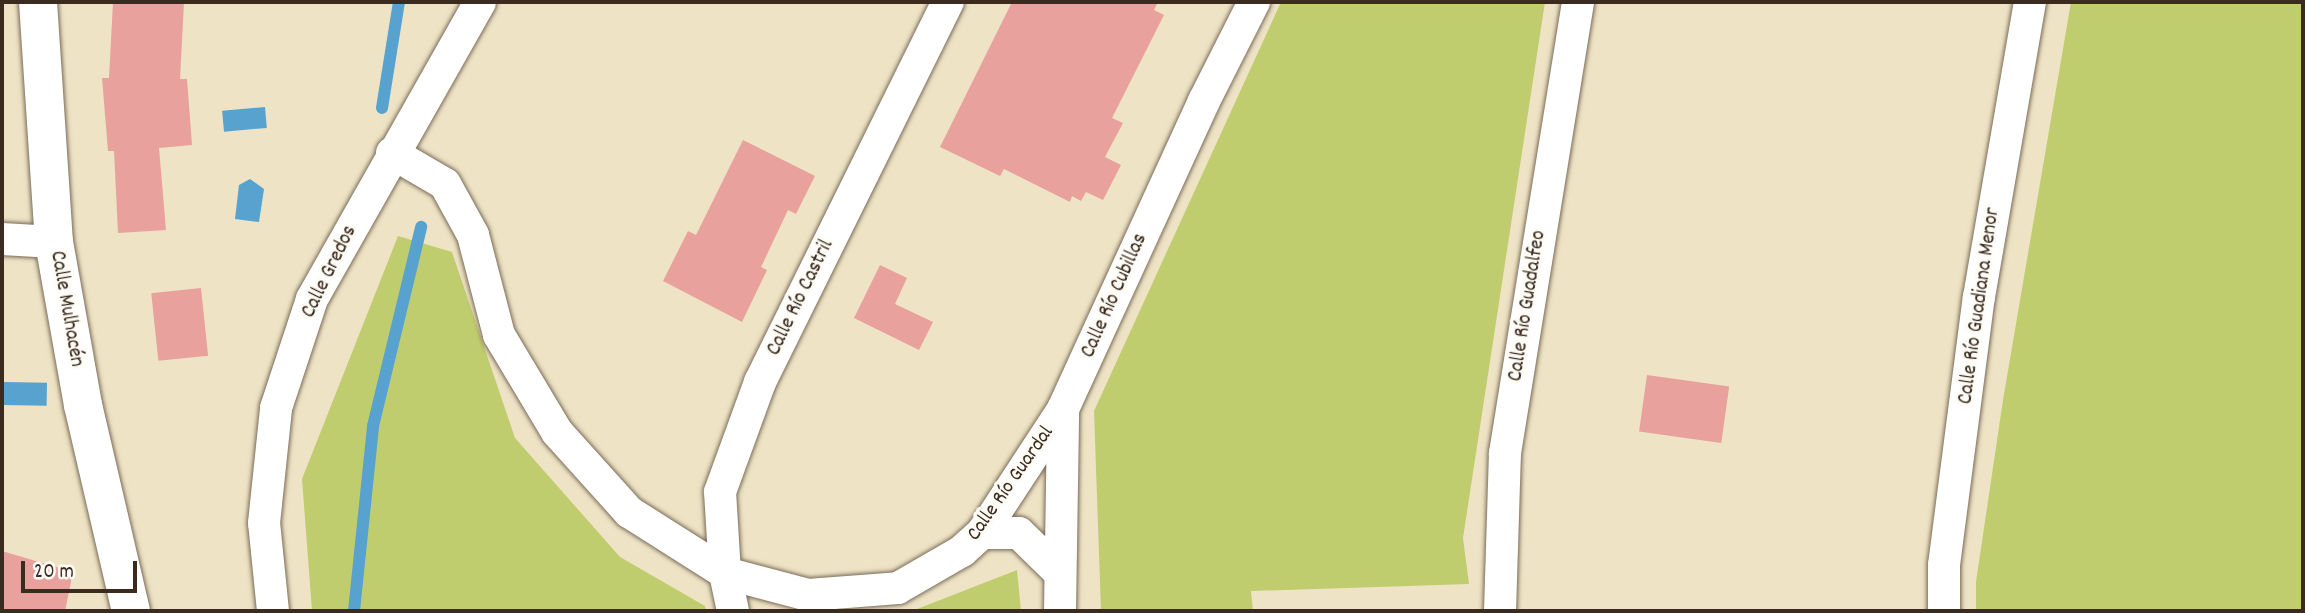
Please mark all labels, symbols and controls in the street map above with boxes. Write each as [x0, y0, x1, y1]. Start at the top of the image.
street label: Calle Río Guadiana Menor [1954, 206, 2006, 406]
street label: Calle Gredos [297, 222, 363, 322]
street label: Calle Río Guadalfeo [1504, 229, 1552, 383]
street label: Calle Río Cubillas [1076, 230, 1154, 362]
street label: Calle Río Castril [762, 236, 840, 360]
street label: Calle Mulhacén [43, 249, 89, 369]
street label: Calle Río Guardal [962, 422, 1060, 546]
scale bar [24, 546, 140, 590]
text: 20 m [34, 558, 74, 588]

